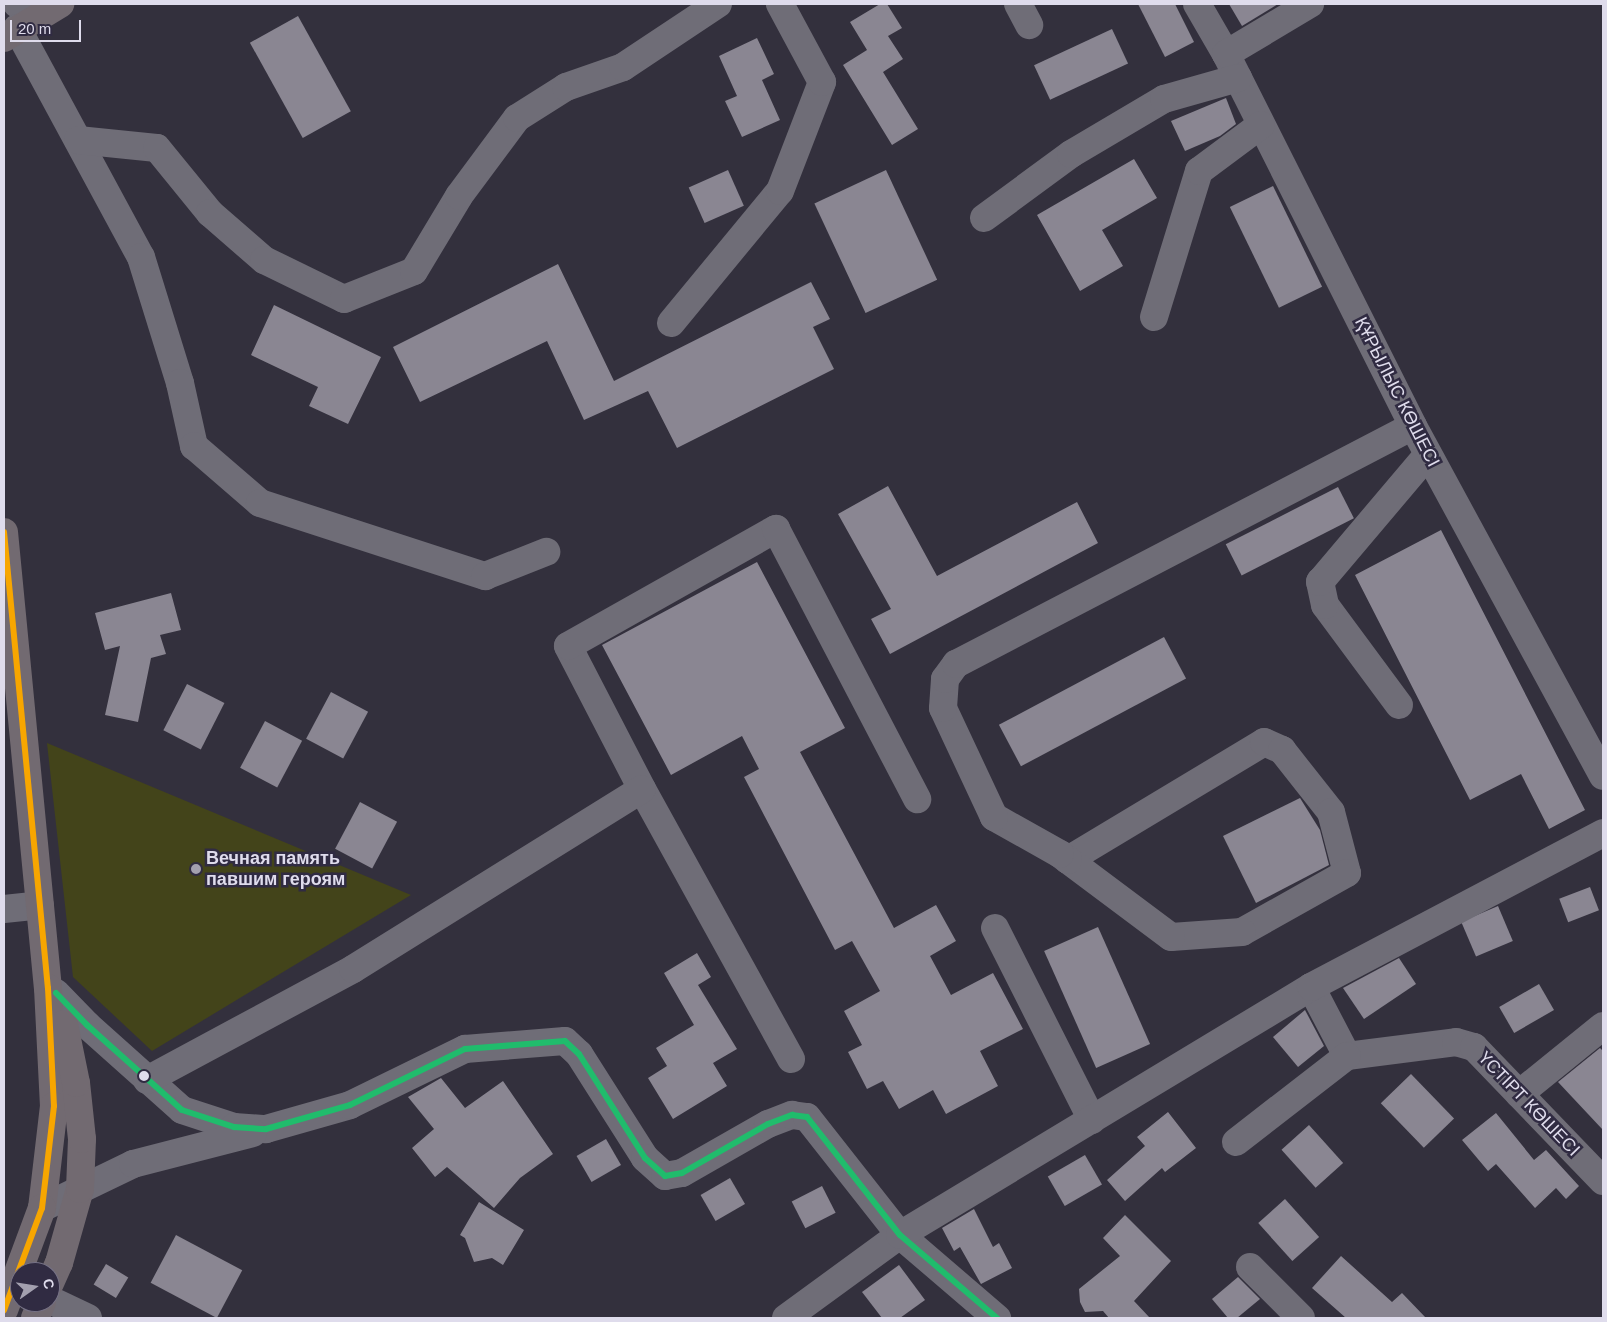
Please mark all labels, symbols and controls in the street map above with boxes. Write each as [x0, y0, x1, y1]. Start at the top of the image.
scale bar [12, 10, 84, 42]
text: 20 m [18, 20, 51, 37]
street label: ҚҰРЫЛЫС КӨШЕСІ [1350, 314, 1444, 470]
place label: Вечная память павшим героям [206, 848, 345, 891]
marker: Вечная память павшим героям [190, 863, 202, 875]
street label: ҮСТІРТ КӨШЕСІ [1474, 1047, 1584, 1161]
unlabelled marker [139, 1071, 149, 1081]
north arrow [10, 1262, 60, 1312]
text: С [40, 1277, 58, 1291]

